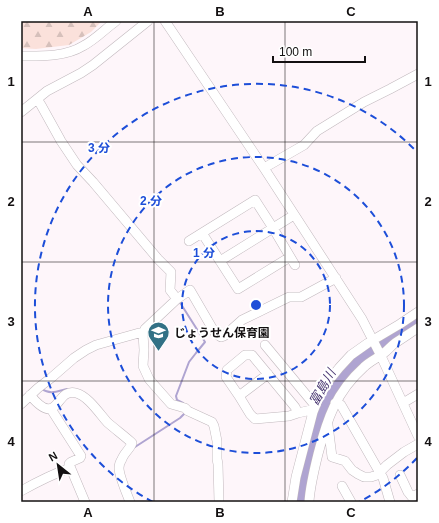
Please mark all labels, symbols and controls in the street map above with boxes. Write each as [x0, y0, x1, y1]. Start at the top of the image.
text: A [83, 4, 93, 19]
text: B [215, 4, 225, 19]
text: C [346, 4, 356, 19]
scale bar [273, 38, 365, 64]
text: 100 m [279, 45, 312, 59]
text: 1 [7, 74, 15, 89]
text: 1 [424, 74, 432, 89]
text: 3 分 [88, 141, 110, 155]
text: 2 [7, 194, 15, 209]
text: 2 分 [140, 194, 162, 208]
text: 2 [424, 194, 432, 209]
text: 1 分 [193, 246, 215, 260]
centre of rings [249, 298, 263, 312]
text: 3 [7, 314, 15, 329]
text: 3 [424, 314, 432, 329]
school or university icon: じょうせん保育園 [146, 320, 172, 353]
place label: じょうせん保育園 [174, 326, 270, 340]
water label: 富島川 [306, 365, 340, 408]
text: 4 [7, 434, 15, 449]
text: 4 [424, 434, 432, 449]
north arrow [38, 445, 78, 485]
text: N [47, 449, 59, 464]
text: A [83, 505, 93, 520]
text: B [215, 505, 225, 520]
text: C [346, 505, 356, 520]

